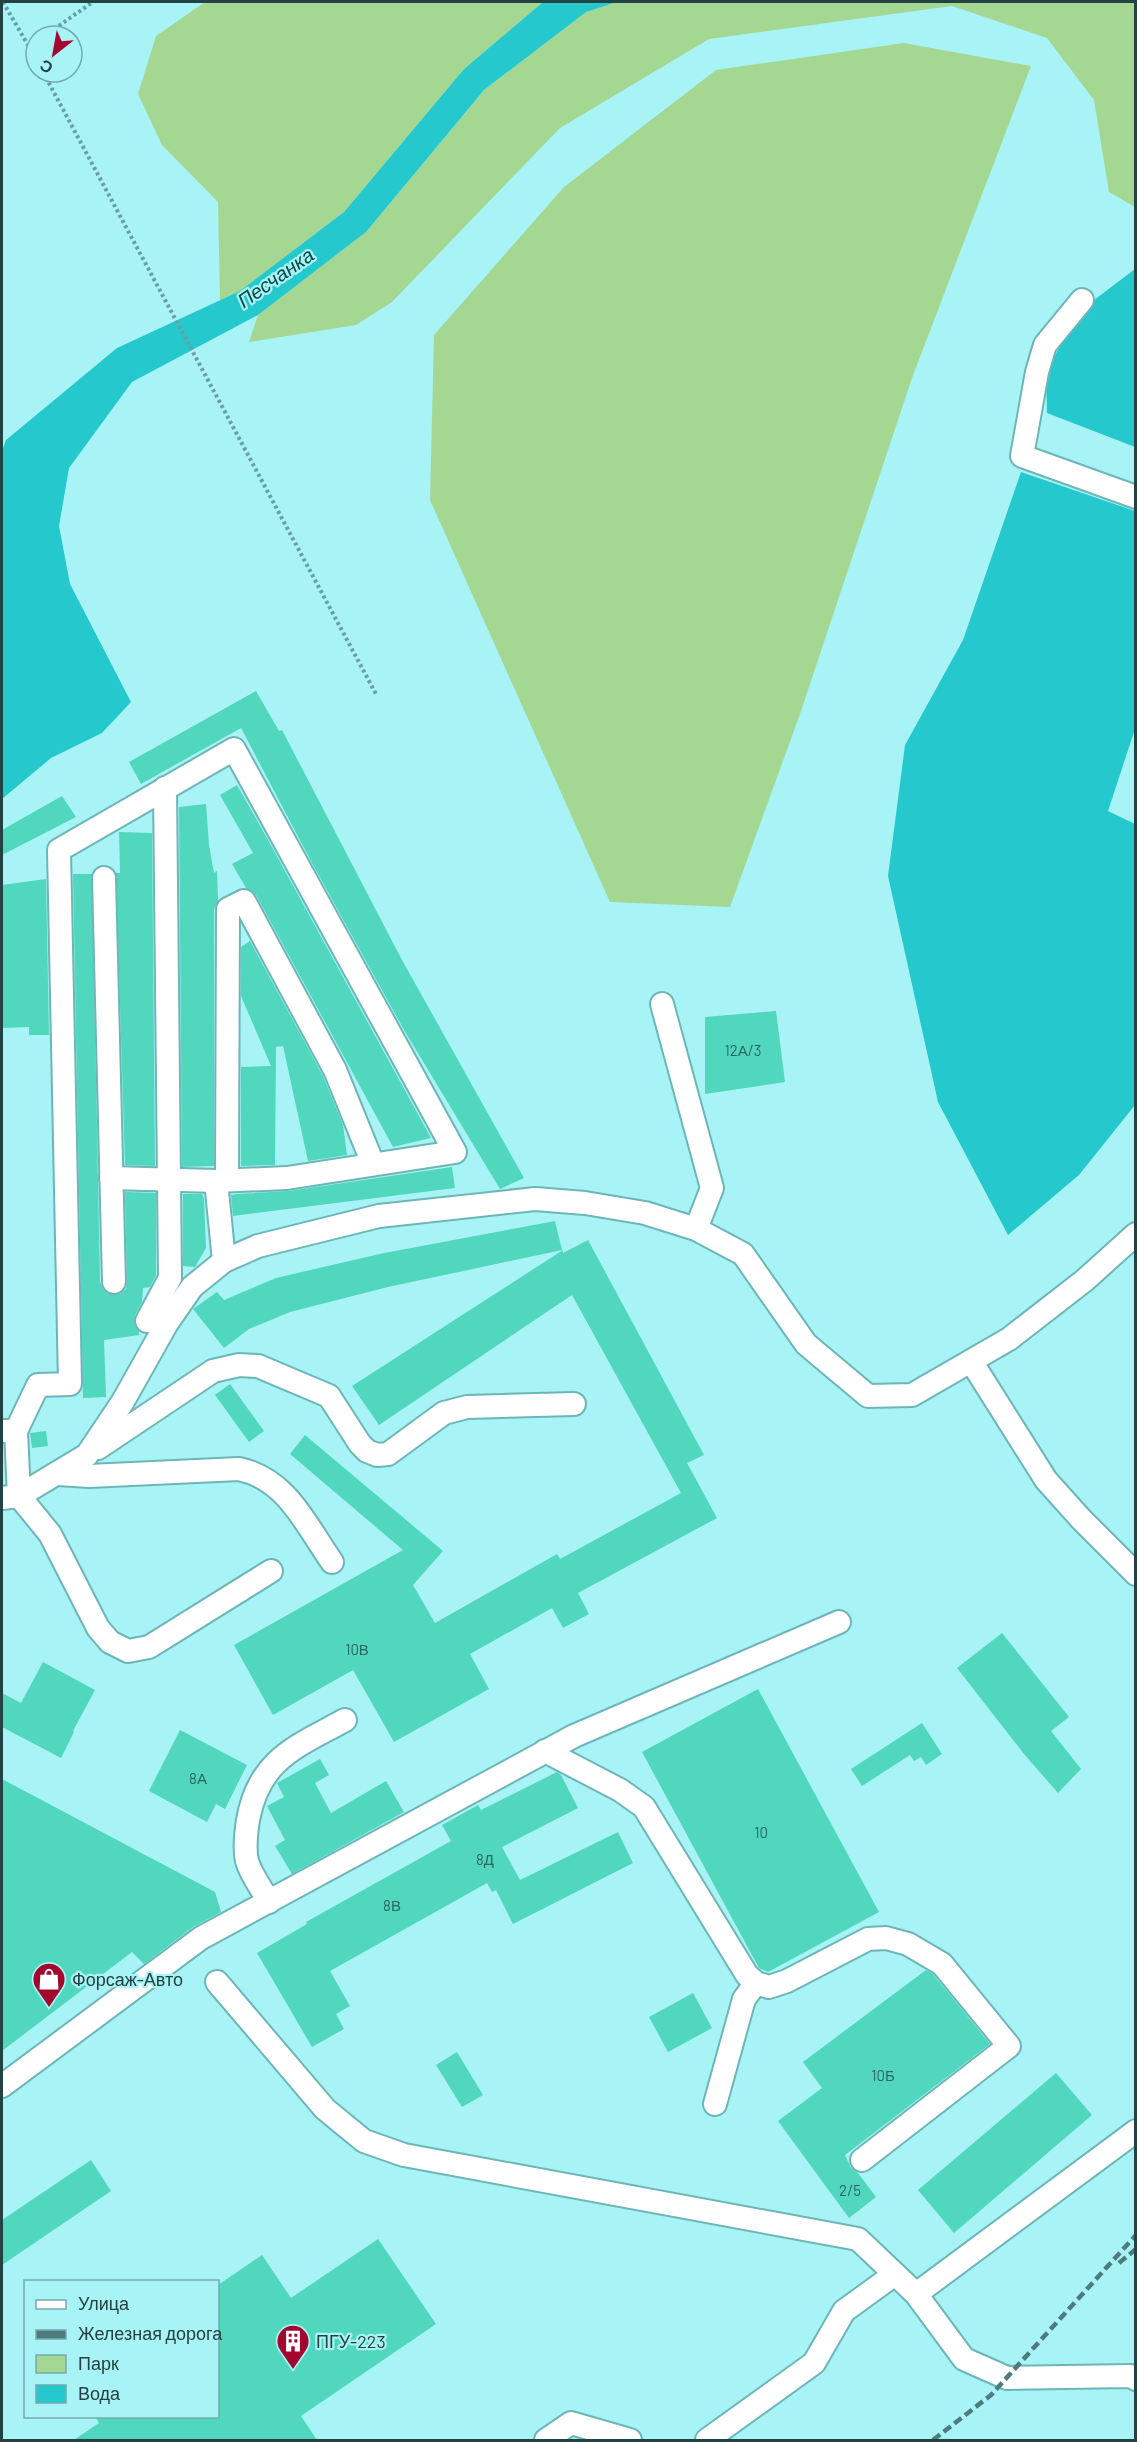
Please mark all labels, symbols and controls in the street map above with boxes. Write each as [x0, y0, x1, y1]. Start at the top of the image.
north arrow [24, 24, 84, 84]
text: С [36, 56, 56, 78]
water label: Песчанка [232, 242, 318, 312]
house number: 12А/3 [724, 1041, 762, 1059]
house number: 10В [345, 1640, 369, 1658]
house number: 8А [189, 1769, 207, 1787]
house number: 10 [754, 1823, 768, 1841]
house number: 8Д [476, 1850, 494, 1868]
house number: 8В [383, 1896, 401, 1914]
shop icon: Форсаж-Авто [31, 1961, 67, 2008]
place label: Форсаж-Авто [72, 1968, 183, 1990]
house number: 10Б [871, 2066, 895, 2084]
house number: 2/5 [839, 2181, 861, 2199]
legend [24, 2280, 219, 2418]
text: Улица [78, 2292, 130, 2314]
text: Железная дорога [78, 2322, 223, 2344]
building icon: ПГУ-223 [275, 2323, 311, 2370]
place label: ПГУ-223 [316, 2330, 386, 2352]
text: Парк [78, 2352, 119, 2374]
text: Вода [78, 2382, 121, 2404]

